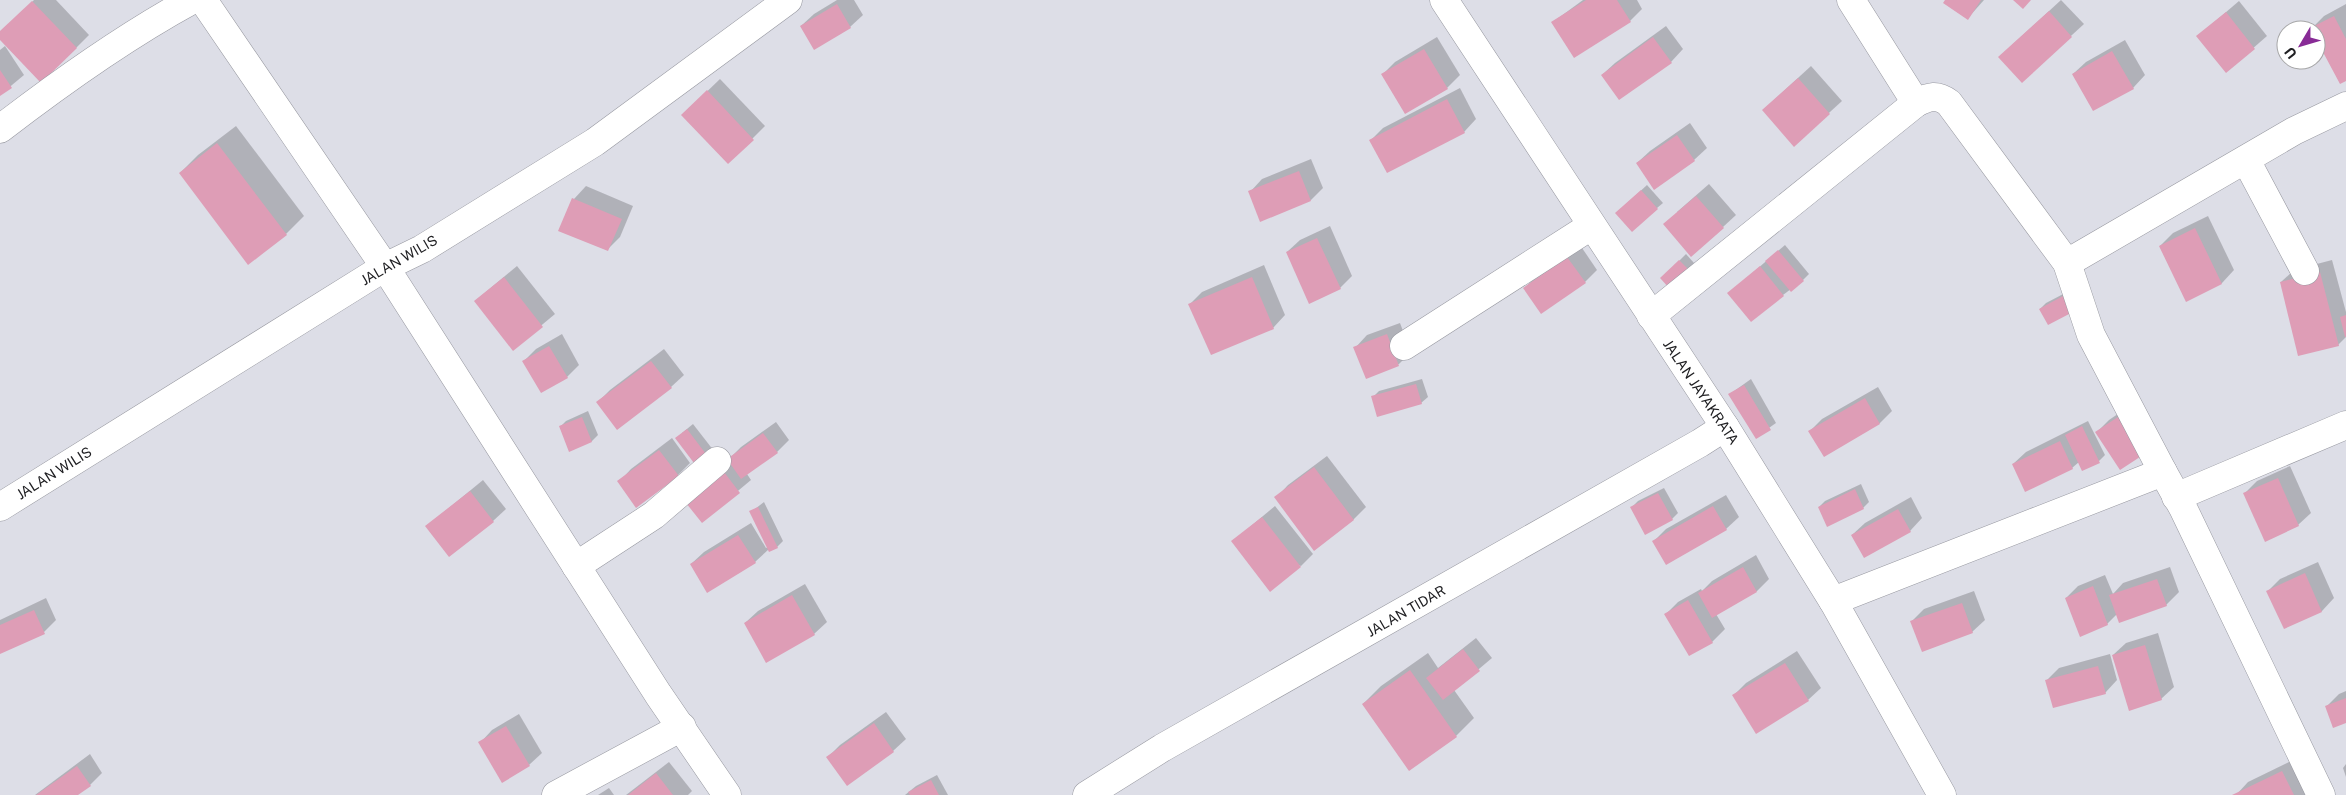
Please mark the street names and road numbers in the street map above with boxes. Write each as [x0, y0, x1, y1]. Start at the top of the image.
street label: JALAN WILIS [358, 232, 440, 288]
street label: JALAN JAYAKRATA [1660, 337, 1742, 448]
street label: JALAN WILIS [14, 444, 94, 502]
street label: JALAN TIDAR [1364, 582, 1448, 640]

